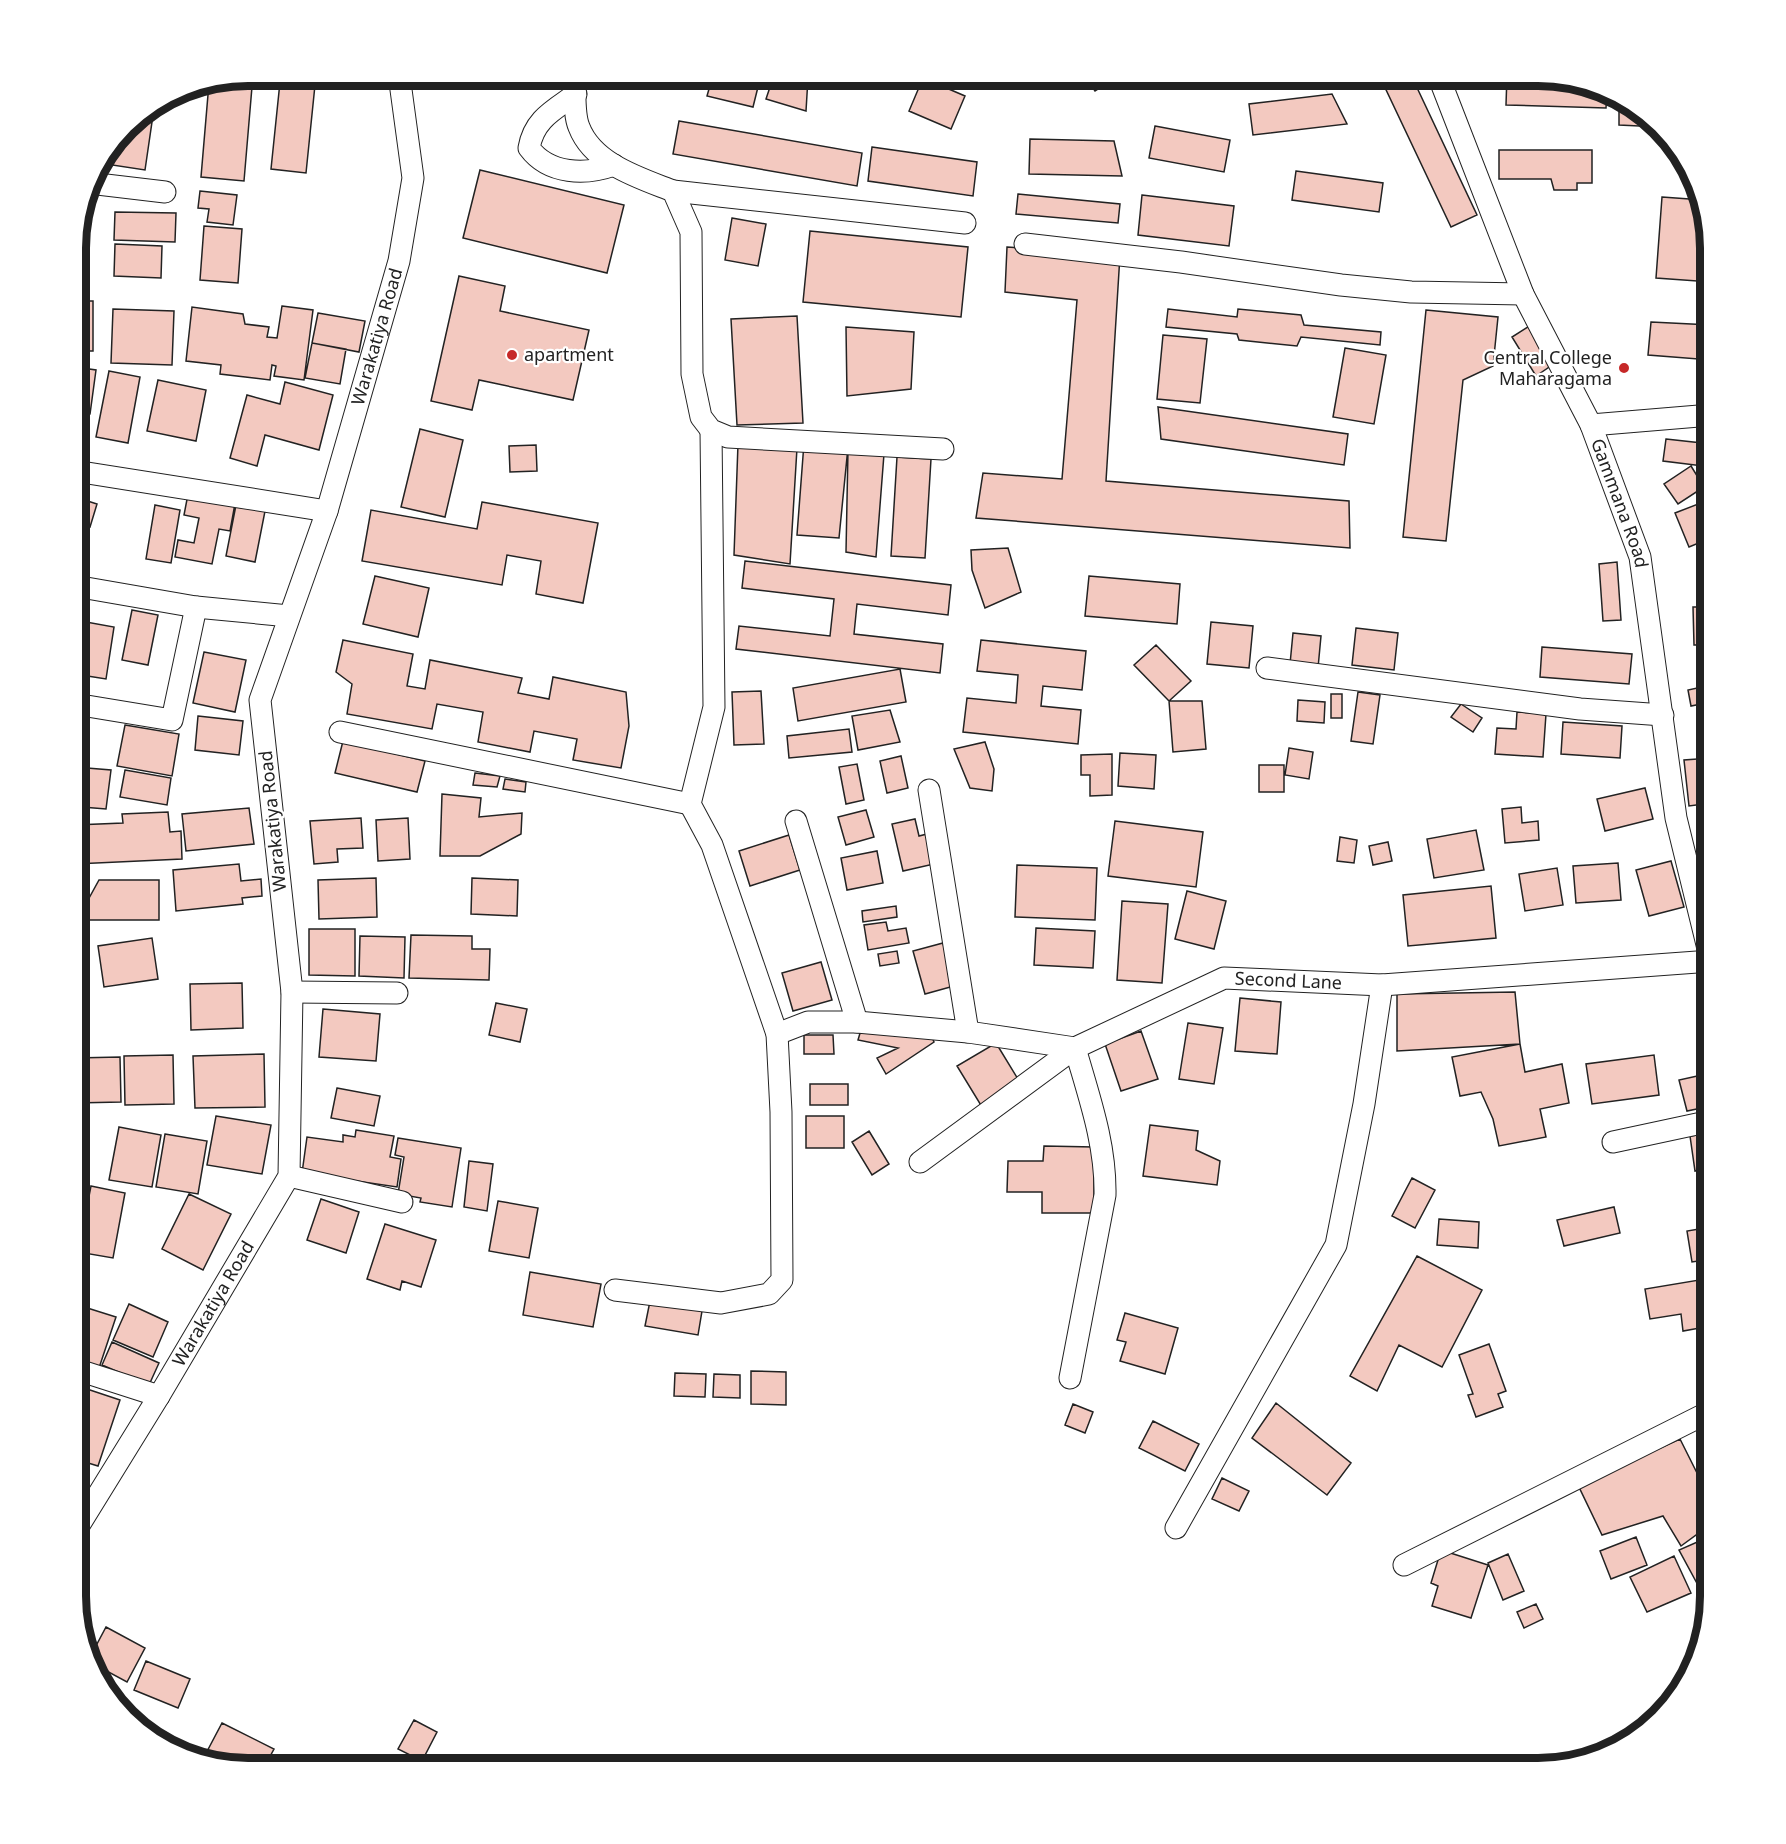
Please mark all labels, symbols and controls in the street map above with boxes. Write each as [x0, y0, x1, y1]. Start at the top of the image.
street label: Warakatiya Road [345, 265, 407, 408]
place label: apartment [524, 342, 614, 366]
place label: Central College Maharagama [1483, 345, 1612, 390]
marker: apartment [505, 348, 519, 362]
marker: Central College Maharagama [1617, 361, 1631, 375]
street label: Gammana Road [1586, 435, 1654, 569]
street label: Warakatiya Road [253, 749, 291, 893]
street label: Second Lane [1234, 965, 1343, 994]
street label: Warakatiya Road [166, 1236, 259, 1370]

